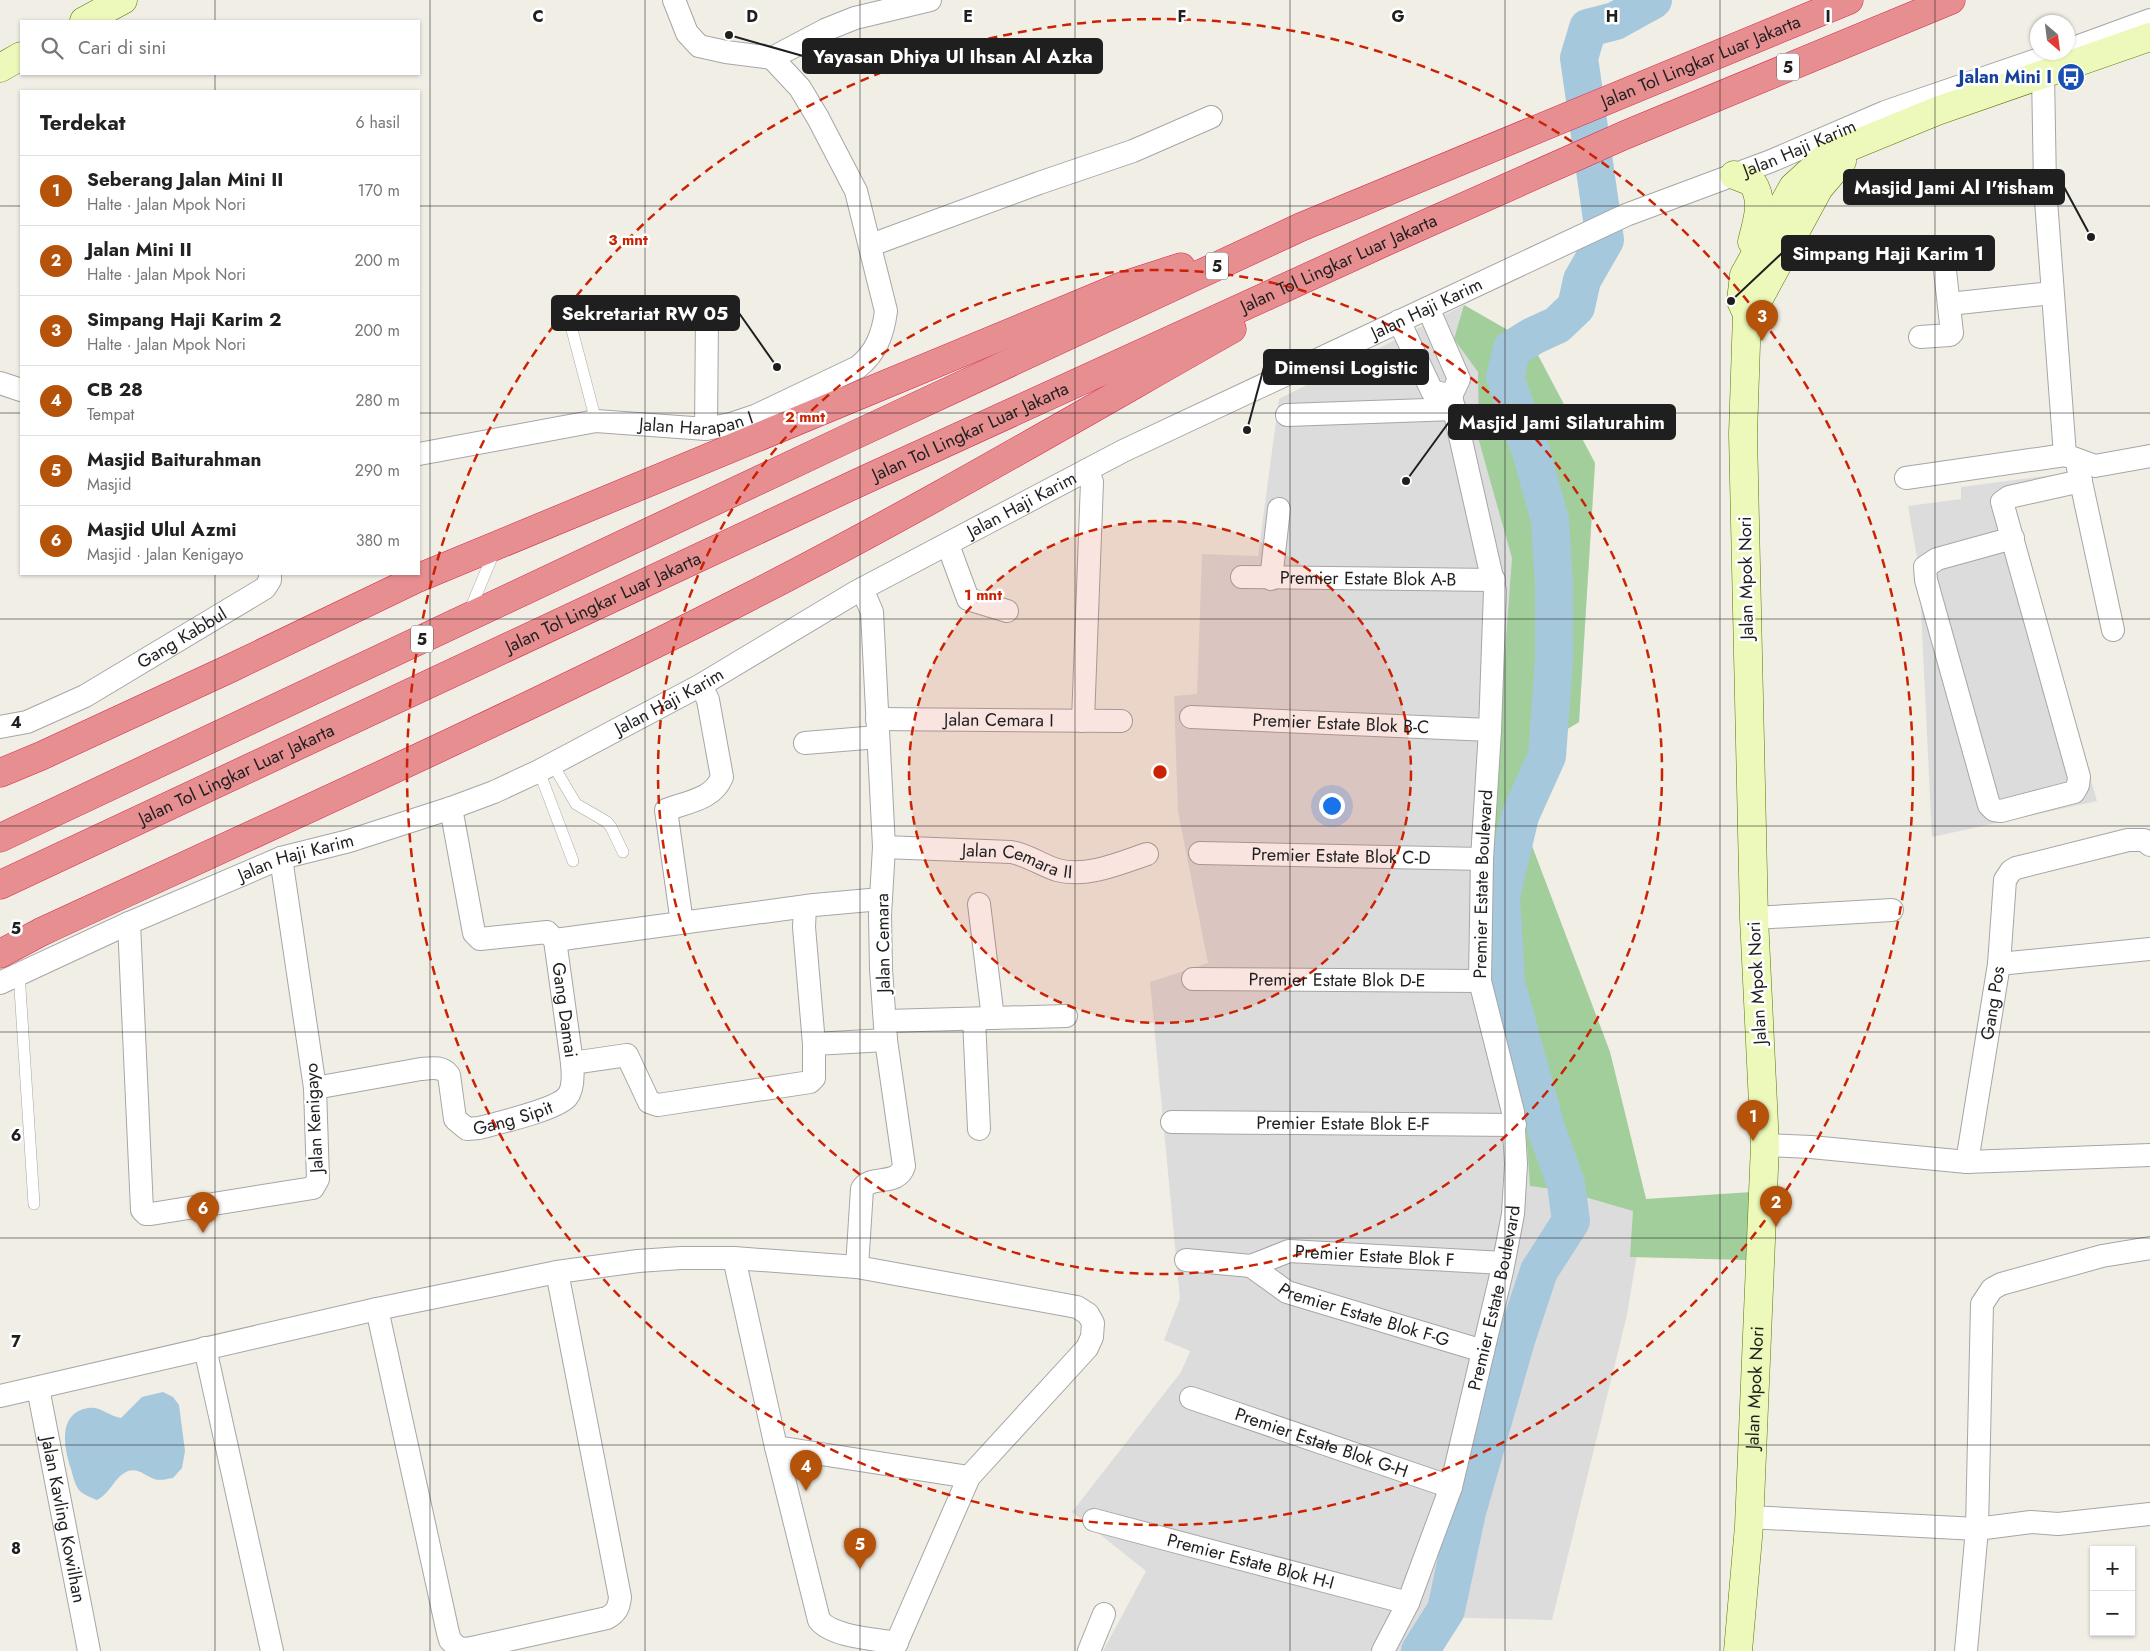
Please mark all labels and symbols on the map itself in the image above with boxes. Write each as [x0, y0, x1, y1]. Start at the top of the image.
text: C [532, 5, 544, 28]
text: D [746, 5, 758, 28]
text: E [963, 5, 973, 28]
text: F [1178, 5, 1186, 28]
text: G [1391, 5, 1405, 28]
text: H [1606, 5, 1618, 28]
text: I [1825, 5, 1831, 28]
street label: Jalan Tol Lingkar Luar Jakarta [1595, 9, 1804, 115]
north arrow [2030, 15, 2075, 60]
callout: Yayasan Dhiya Ul Ihsan Al Azka [803, 39, 1102, 73]
text: Yayasan Dhiya Ul Ihsan Al Azka [812, 43, 1093, 70]
road number: 5 [1777, 54, 1799, 80]
bus stop icon: Jalan Mini I [2056, 62, 2086, 92]
place label: Jalan Mini I [1956, 64, 2052, 90]
street label: Jalan Haji Karim [1737, 113, 1860, 184]
callout: Masjid Jami Al I'tisham [1844, 170, 2064, 204]
text: Masjid Jami Al I'tisham [1854, 174, 2054, 201]
street label: Jalan Tol Lingkar Luar Jakarta [1234, 207, 1441, 320]
text: 3 mnt [608, 229, 648, 251]
callout: Simpang Haji Karim 1 [1782, 236, 1994, 270]
text: Simpang Haji Karim 1 [1792, 240, 1984, 267]
road number: 5 [1206, 252, 1228, 280]
street label: Jalan Haji Karim [1365, 271, 1487, 347]
callout: Sekretariat RW 05 [552, 296, 739, 330]
text: Sekretariat RW 05 [562, 300, 728, 327]
pin: 3 [1746, 300, 1778, 341]
callout: Dimensi Logistic [1264, 350, 1428, 384]
text: Dimensi Logistic [1274, 354, 1418, 381]
street label: Jalan Tol Lingkar Luar Jakarta [866, 375, 1073, 489]
street label: Jalan Harapan I [636, 404, 757, 442]
callout: Masjid Jami Silaturahim [1449, 405, 1675, 439]
text: 2 mnt [785, 406, 825, 428]
text: Masjid Jami Silaturahim [1459, 409, 1665, 436]
street label: Jalan Haji Karim [961, 465, 1081, 545]
street label: Jalan Mpok Nori [1732, 516, 1760, 642]
street label: Jalan Tol Lingkar Luar Jakarta [499, 545, 705, 660]
street label: Premier Estate Blok A-B [1280, 564, 1456, 593]
text: 1 mnt [964, 584, 1002, 606]
street label: Gang Kabbul [132, 601, 232, 675]
road number: 5 [411, 626, 433, 652]
street label: Jalan Haji Karim [608, 661, 729, 742]
street label: Jalan Cemara I [942, 707, 1054, 733]
street label: Premier Estate Blok B-C [1252, 707, 1430, 740]
text: 4 [10, 711, 22, 734]
street label: Jalan Tol Lingkar Luar Jakarta [132, 717, 339, 832]
centre of rings [1151, 763, 1169, 781]
street label: Premier Estate Boulevard [1467, 789, 1499, 979]
your location [1319, 793, 1345, 819]
street label: Jalan Haji Karim [232, 827, 357, 889]
street label: Jalan Cemara II [959, 837, 1073, 885]
street label: Premier Estate Blok C-D [1251, 841, 1431, 871]
street label: Jalan Cemara [869, 893, 897, 995]
text: 5 [11, 917, 21, 940]
street label: Jalan Mpok Nori [1741, 921, 1773, 1047]
street label: Gang Damai [545, 961, 584, 1059]
street label: Gang Pos [1974, 964, 2011, 1042]
street label: Premier Estate Blok D-E [1249, 966, 1425, 994]
street label: Jalan Kenigayo [298, 1062, 330, 1176]
street label: Gang Sipit [470, 1094, 557, 1142]
pin: 1 [1737, 1100, 1769, 1141]
street label: Premier Estate Blok E-F [1256, 1110, 1430, 1137]
text: 6 [11, 1124, 21, 1147]
pin: 2 [1760, 1186, 1792, 1227]
pin: 6 [187, 1192, 219, 1233]
street label: Premier Estate Boulevard [1461, 1205, 1526, 1393]
street label: Premier Estate Blok F [1294, 1238, 1455, 1273]
street label: Premier Estate Blok F-G [1273, 1277, 1453, 1353]
street label: Jalan Mpok Nori [1739, 1325, 1770, 1452]
text: 7 [11, 1330, 21, 1353]
street label: Premier Estate Blok G-H [1232, 1401, 1412, 1484]
street label: Jalan Kavling Kowilhan [34, 1432, 92, 1605]
pin: 4 [790, 1450, 822, 1491]
street label: Premier Estate Blok H-I [1164, 1527, 1337, 1596]
pin: 5 [844, 1528, 876, 1569]
text: 8 [11, 1537, 21, 1560]

